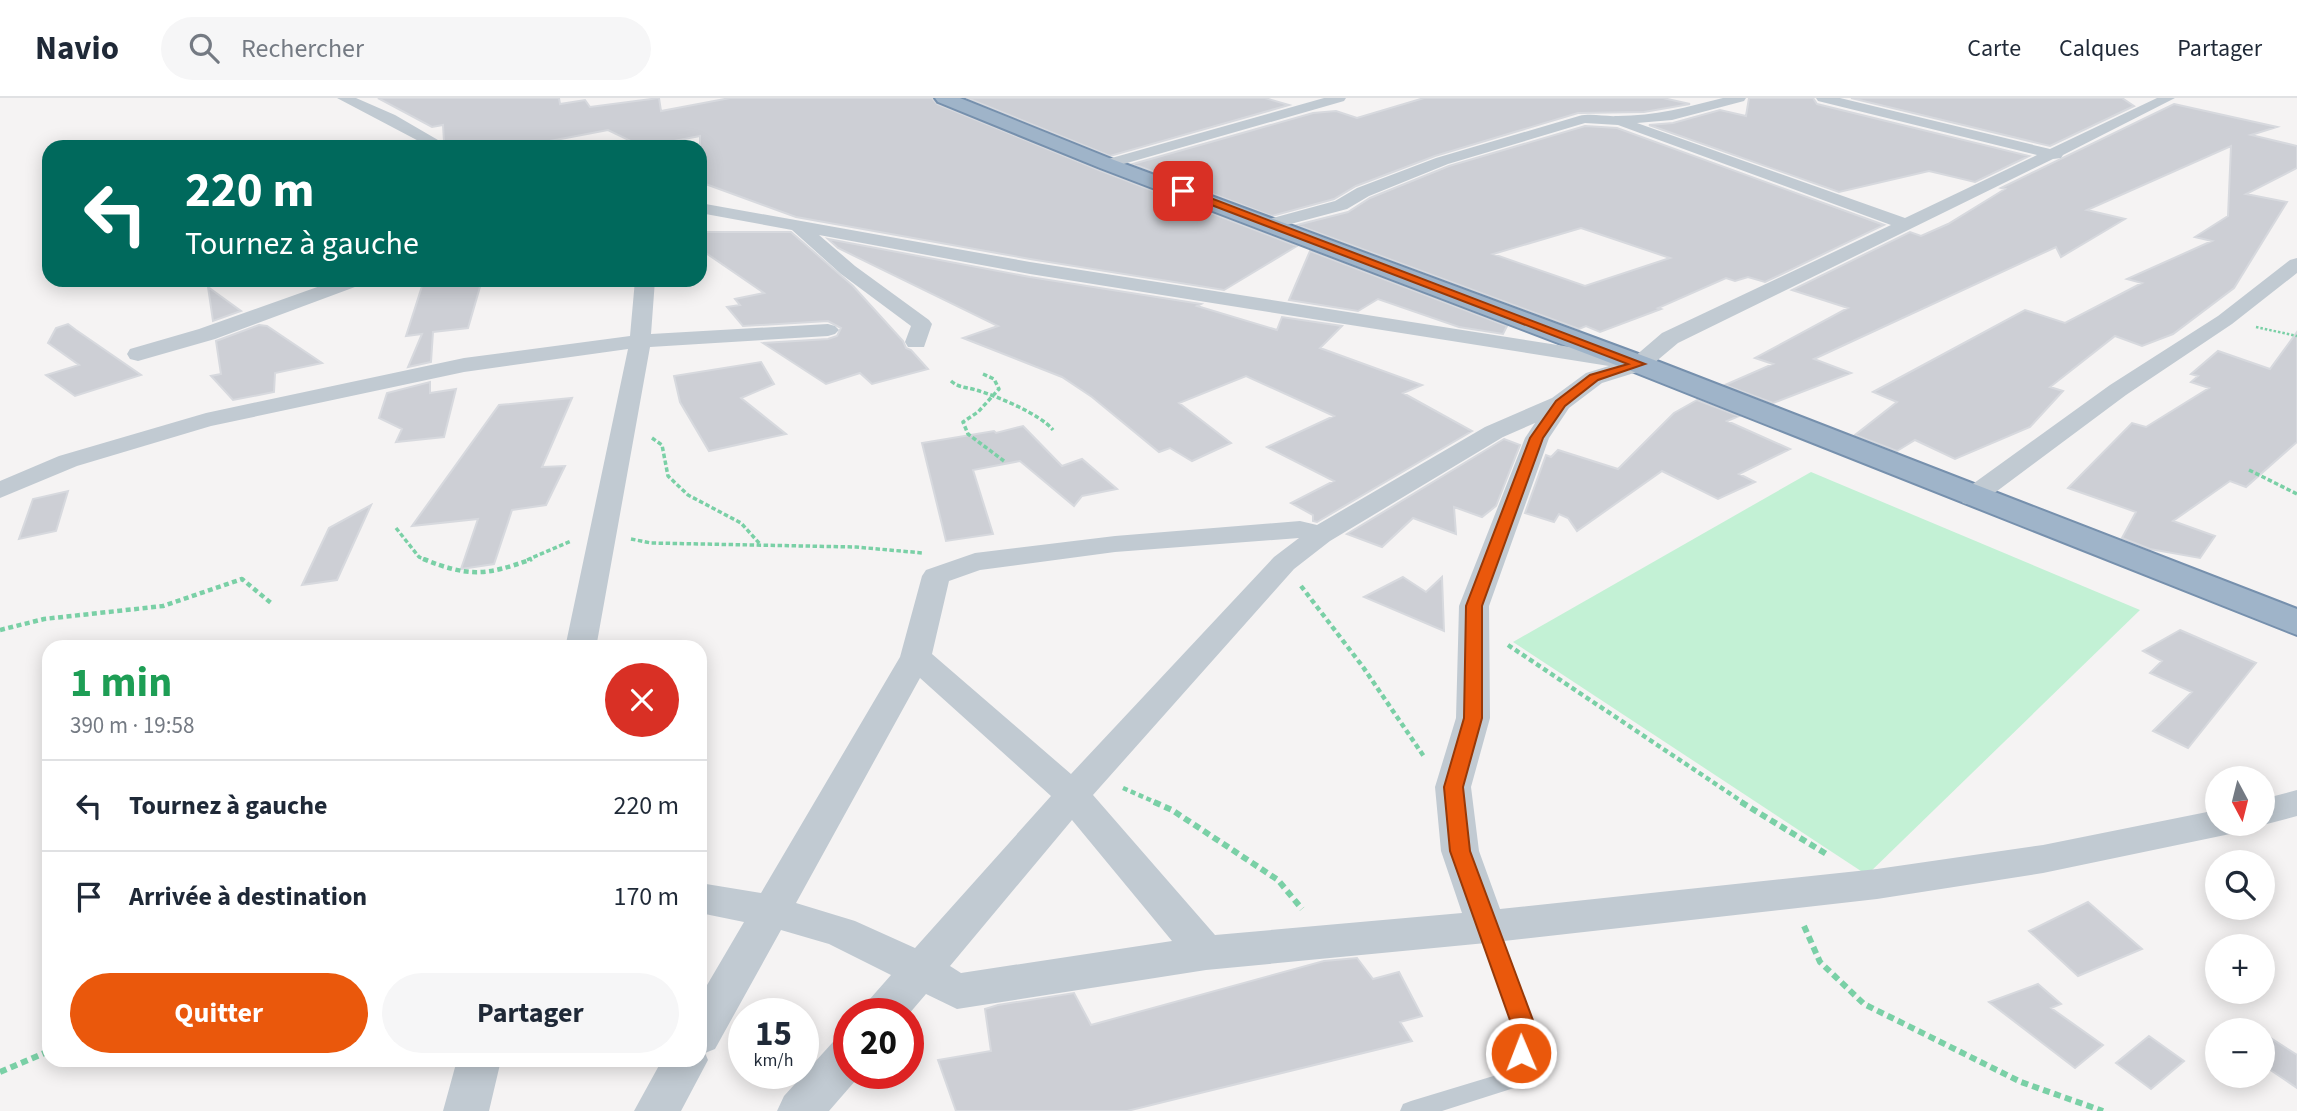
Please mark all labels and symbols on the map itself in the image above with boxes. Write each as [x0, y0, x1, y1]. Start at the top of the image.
pin [1153, 161, 1213, 221]
north arrow [2205, 766, 2275, 836]
speed limit sign: 20 [833, 998, 924, 1089]
position arrow [1484, 1016, 1558, 1090]

